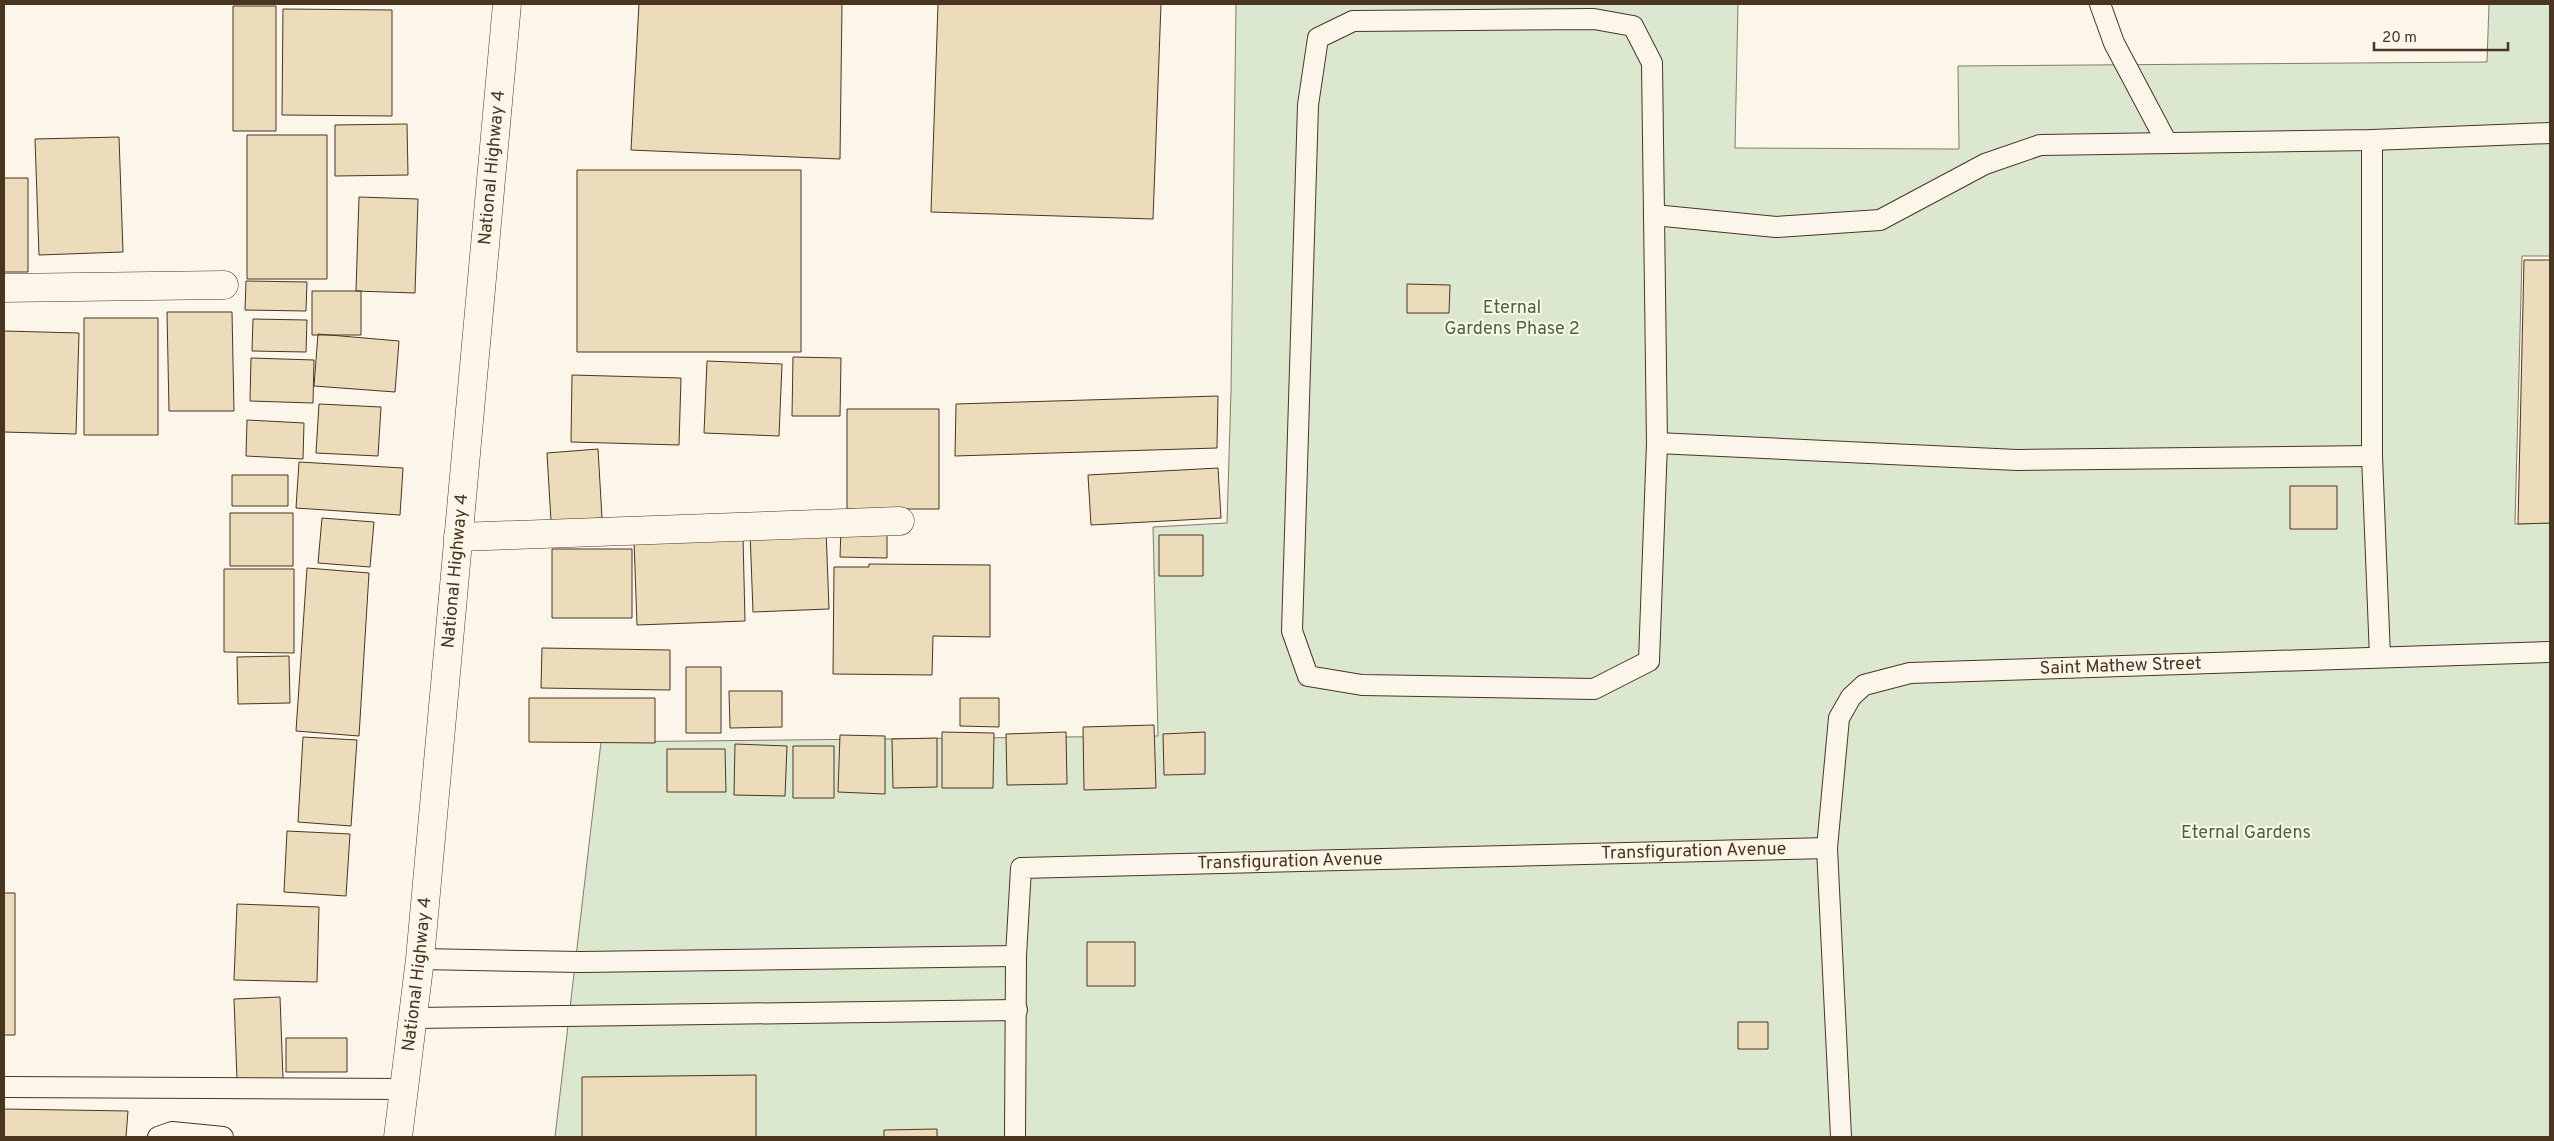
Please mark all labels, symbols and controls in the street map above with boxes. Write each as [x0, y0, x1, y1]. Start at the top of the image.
scale bar [2374, 20, 2508, 52]
text: 20 m [2382, 29, 2417, 48]
street label: National Highway 4 [474, 89, 511, 246]
park label: Eternal Gardens Phase 2 [1444, 297, 1580, 341]
street label: National Highway 4 [437, 493, 474, 649]
street label: Saint Mathew Street [2039, 652, 2202, 680]
park label: Eternal Gardens [2181, 822, 2311, 845]
street label: Transfiguration Avenue [1601, 838, 1787, 865]
street label: Transfiguration Avenue [1197, 848, 1383, 875]
street label: National Highway 4 [397, 896, 437, 1053]

